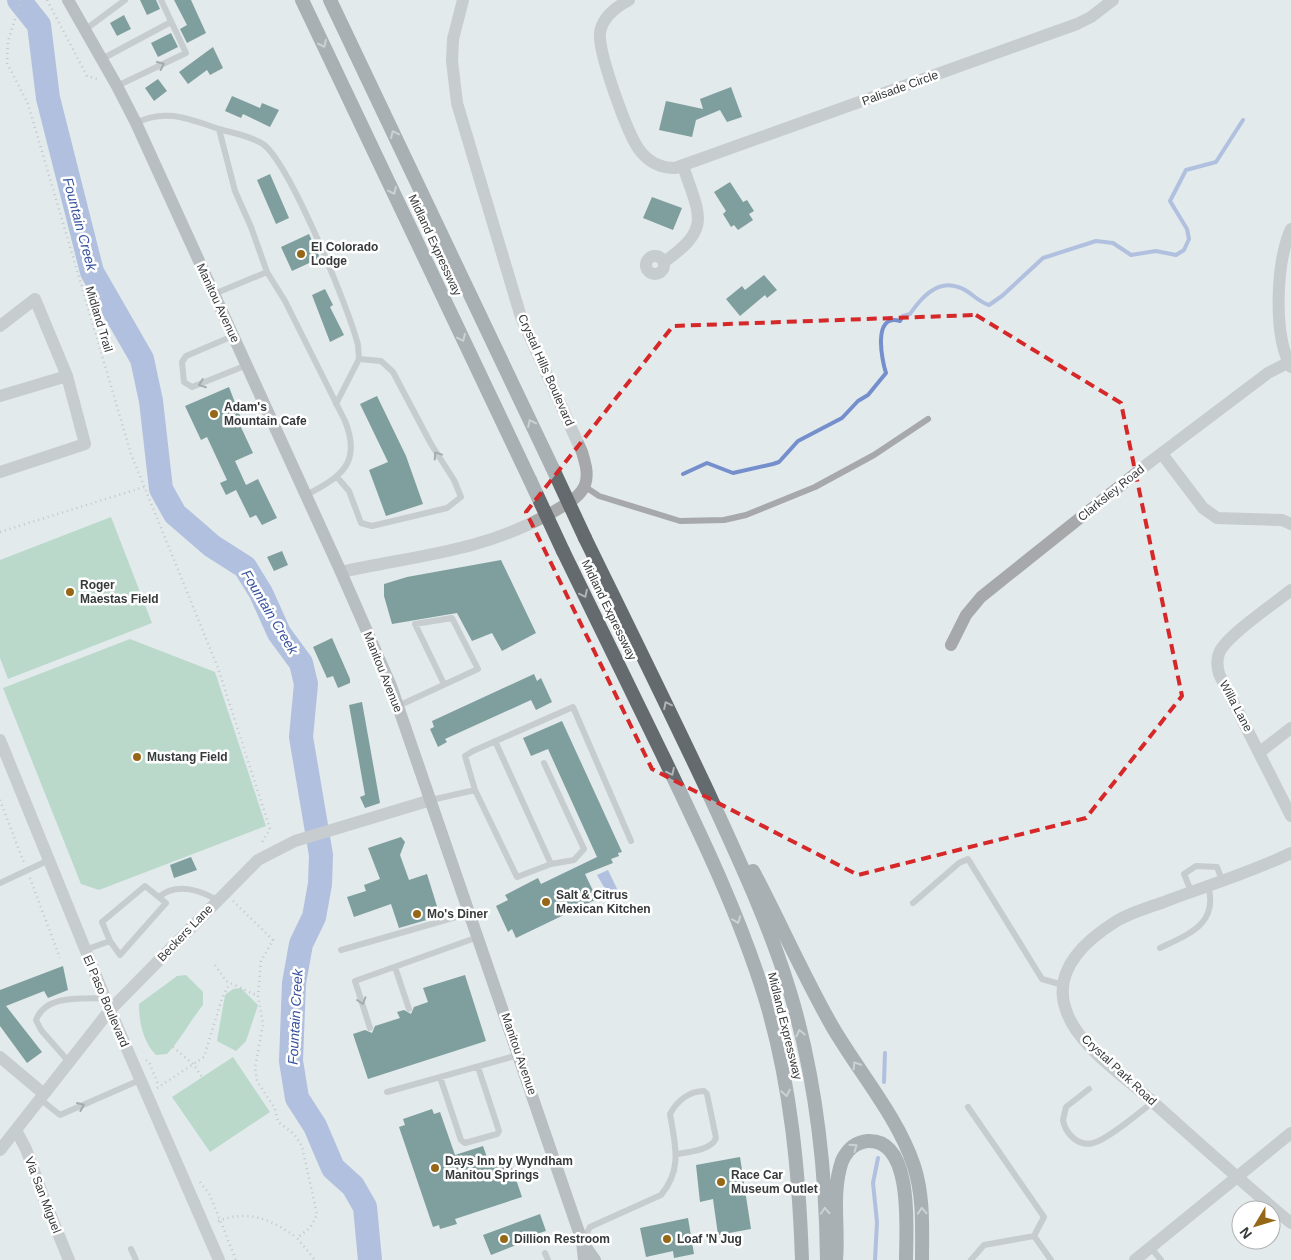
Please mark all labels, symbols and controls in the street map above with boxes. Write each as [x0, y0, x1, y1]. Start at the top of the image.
one-way arrow [317, 39, 328, 48]
one-way arrow [156, 60, 165, 71]
street label: Palisade Circle [860, 68, 940, 108]
one-way arrow [389, 130, 400, 139]
water label: Fountain Creek [60, 176, 100, 273]
one-way arrow [387, 186, 397, 195]
street label: Midland Expressway [405, 192, 465, 298]
place label: El Colorado Lodge [311, 240, 378, 268]
marker: El Colorado Lodge [295, 248, 307, 260]
street label: Manitou Avenue [194, 261, 243, 345]
street label: Midland Trail [82, 284, 116, 354]
street label: Crystal Hills Boulevard [515, 312, 577, 428]
one-way arrow [456, 333, 467, 342]
one-way arrow [198, 377, 207, 388]
place label: Adam's Mountain Cafe [224, 400, 307, 428]
marker: Adam's Mountain Cafe [208, 408, 220, 420]
one-way arrow [527, 419, 537, 428]
one-way arrow [434, 451, 444, 460]
street label: Clarksley Road [1075, 462, 1147, 524]
street label: Midland Expressway [579, 557, 639, 663]
water label: Fountain Creek [238, 567, 302, 658]
place label: Roger Maestas Field [80, 578, 159, 606]
marker: Roger Maestas Field [64, 586, 76, 598]
one-way arrow [578, 589, 588, 598]
street label: Manitou Avenue [360, 630, 406, 715]
street label: Willa Lane [1217, 678, 1255, 734]
one-way arrow [662, 701, 673, 710]
place label: Mustang Field [147, 750, 228, 764]
marker: Mustang Field [131, 751, 143, 763]
one-way arrow [664, 767, 675, 776]
place label: Salt & Citrus Mexican Kitchen [556, 888, 651, 916]
marker: Salt & Citrus Mexican Kitchen [540, 896, 552, 908]
street label: Beckers Lane [154, 902, 216, 964]
place label: Mo's Diner [427, 907, 488, 921]
marker: Mo's Diner [411, 908, 423, 920]
one-way arrow [731, 916, 741, 924]
street label: El Paso Boulevard [80, 953, 132, 1049]
water label: Fountain Creek [285, 968, 306, 1065]
street label: Midland Expressway [765, 971, 805, 1081]
one-way arrow [356, 997, 366, 1005]
street label: Manitou Avenue [498, 1011, 540, 1097]
one-way arrow [795, 1029, 806, 1038]
street label: Crystal Park Road [1079, 1032, 1159, 1108]
one-way arrow [853, 1062, 863, 1071]
one-way arrow [781, 1089, 791, 1097]
one-way arrow [76, 1101, 85, 1112]
one-way arrow [848, 1144, 858, 1153]
place label: Days Inn by Wyndham Manitou Springs [445, 1154, 573, 1182]
street label: Via San Miguel [22, 1155, 64, 1235]
marker: Days Inn by Wyndham Manitou Springs [429, 1162, 441, 1174]
place label: Race Car Museum Outlet [731, 1168, 818, 1196]
marker: Race Car Museum Outlet [715, 1176, 727, 1188]
north arrow [1231, 1200, 1281, 1250]
one-way arrow [820, 1207, 831, 1215]
one-way arrow [916, 1207, 927, 1215]
text: N [1236, 1224, 1255, 1242]
place label: Dillion Restroom [514, 1232, 610, 1246]
place label: Loaf 'N Jug [677, 1232, 742, 1246]
marker: Dillion Restroom [498, 1233, 510, 1245]
marker: Loaf 'N Jug [661, 1233, 673, 1245]

